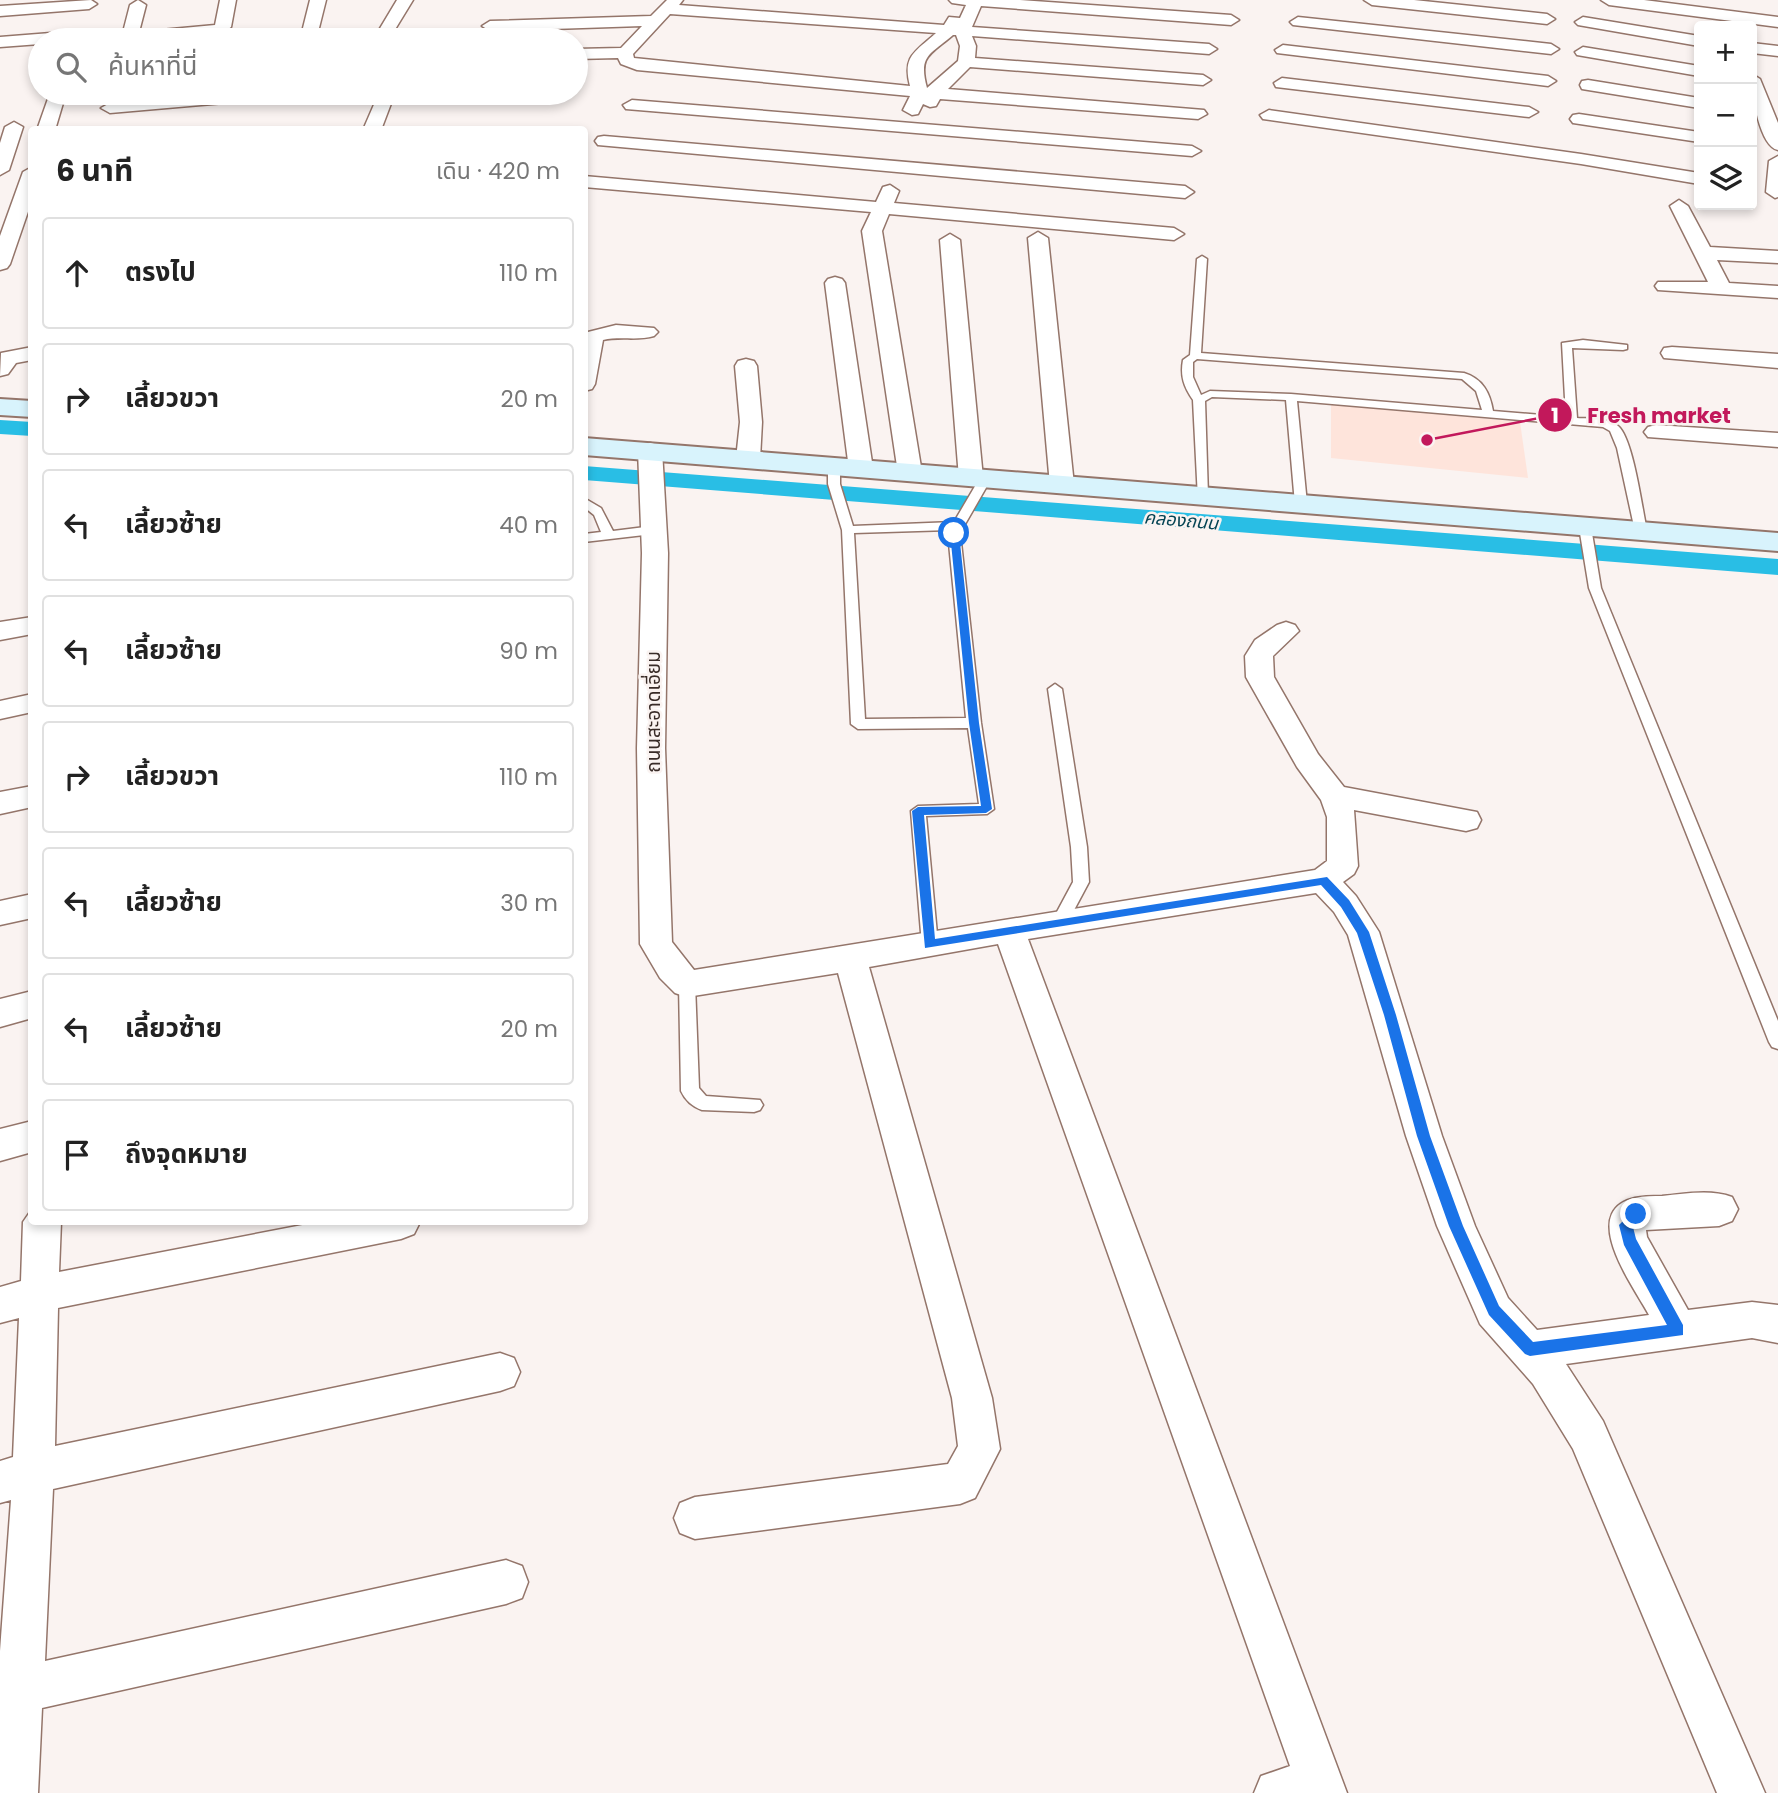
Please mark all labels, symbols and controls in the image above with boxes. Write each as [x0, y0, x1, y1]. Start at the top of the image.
map controls [1694, 21, 1757, 210]
button: + [1694, 21, 1757, 84]
search box [28, 28, 588, 105]
icon: search [52, 48, 90, 86]
text: ค้นหาที่นี่ [108, 48, 198, 84]
button: − [1694, 84, 1757, 147]
button: layers [1694, 147, 1757, 210]
text: 6 นาที [56, 149, 133, 192]
text: เดิน · 420 m [436, 155, 560, 187]
icon: ahead [58, 254, 96, 292]
text: ตรงไป [125, 254, 196, 290]
text: 110 m [499, 257, 558, 289]
icon: right [58, 380, 96, 418]
text: เลี้ยวขวา [125, 380, 219, 416]
text: 20 m [500, 383, 558, 415]
callout: Fresh market [1538, 394, 1744, 436]
text: 1 [1551, 401, 1559, 430]
text: Fresh market [1587, 401, 1731, 430]
water label: คลองถนน [1143, 504, 1220, 536]
icon: left [58, 506, 96, 544]
text: เลี้ยวซ้าย [125, 506, 222, 542]
text: 40 m [499, 509, 558, 541]
route start [938, 517, 969, 548]
icon: left [58, 632, 96, 670]
text: เลี้ยวซ้าย [125, 632, 222, 668]
text: 90 m [499, 635, 558, 667]
street label: ถนนสะอาดเอี่ยม [640, 651, 667, 773]
icon: right [58, 758, 96, 796]
text: เลี้ยวขวา [125, 758, 219, 794]
text: 110 m [499, 761, 558, 793]
icon: left [58, 884, 96, 922]
text: เลี้ยวซ้าย [125, 884, 222, 920]
text: 30 m [500, 887, 558, 919]
icon: left [58, 1010, 96, 1048]
text: เลี้ยวซ้าย [125, 1010, 222, 1046]
text: 20 m [500, 1013, 558, 1045]
icon: arrive [58, 1136, 96, 1174]
text: ถึงจุดหมาย [125, 1136, 248, 1172]
route end [1620, 1198, 1651, 1229]

